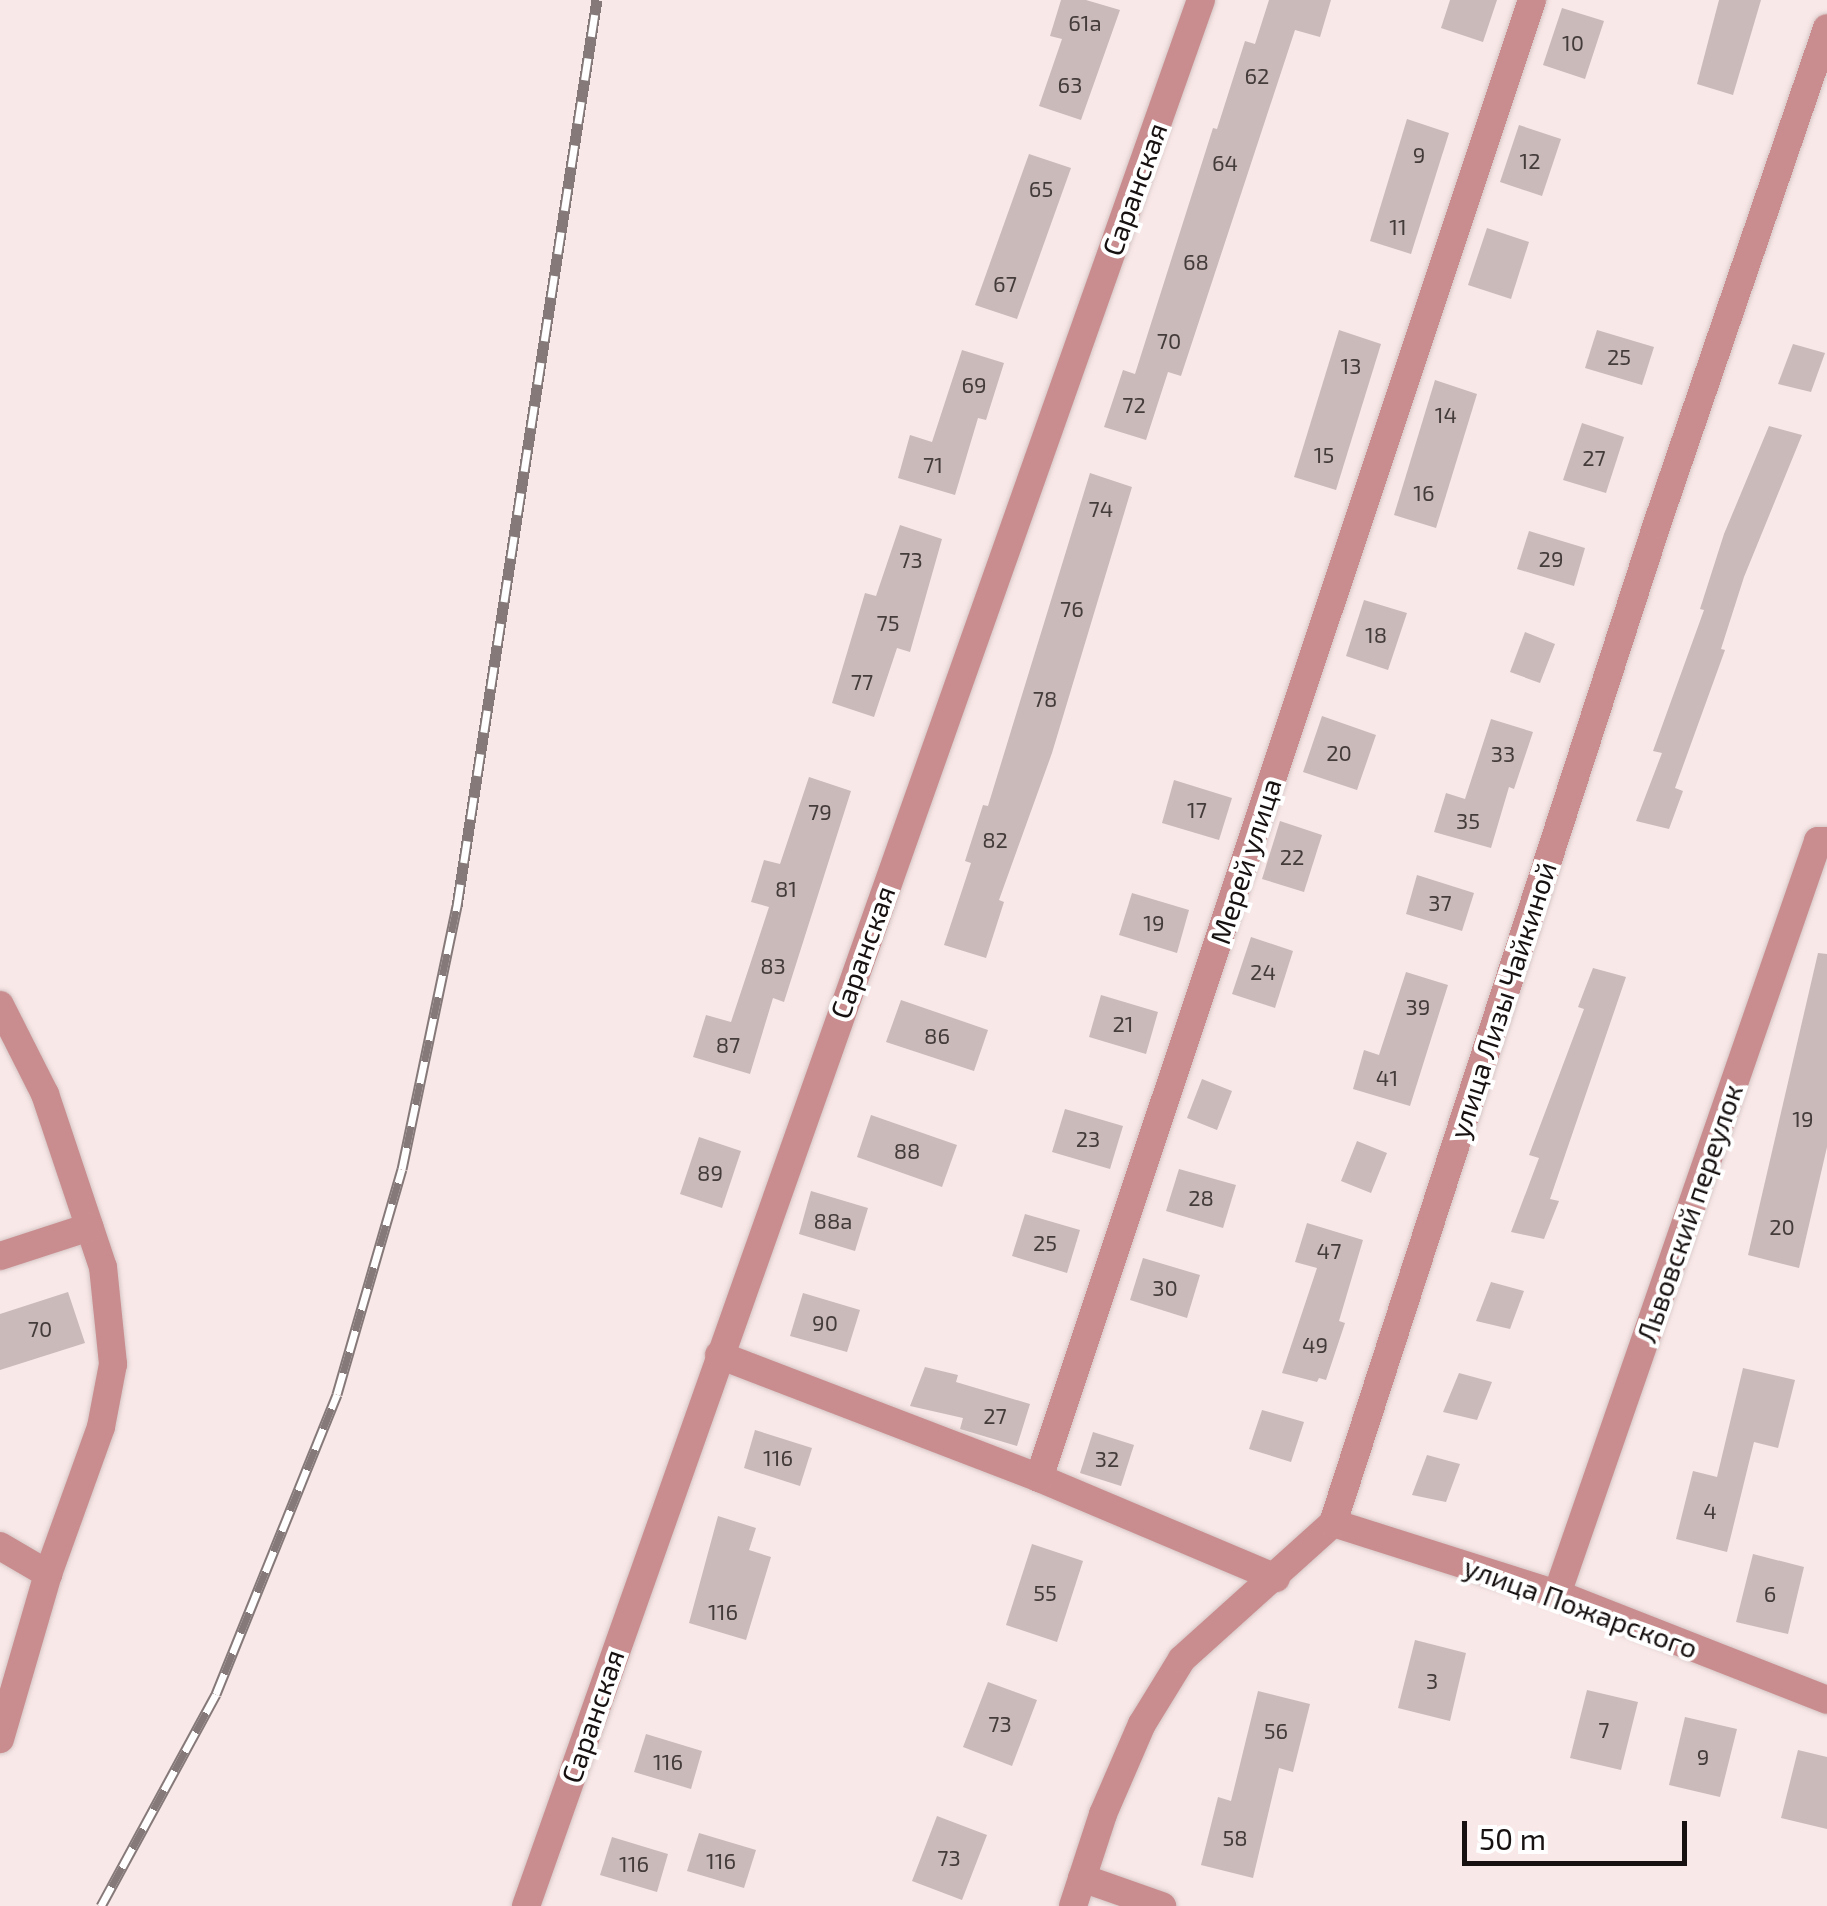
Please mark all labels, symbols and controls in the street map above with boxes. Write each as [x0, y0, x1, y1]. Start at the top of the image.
house number: 61а [1068, 10, 1102, 36]
house number: 10 [1562, 30, 1584, 56]
house number: 62 [1245, 63, 1269, 89]
house number: 63 [1058, 72, 1082, 98]
street label: Саранская [1094, 118, 1174, 260]
house number: 9 [1413, 142, 1425, 168]
house number: 12 [1519, 148, 1541, 174]
house number: 64 [1212, 150, 1238, 176]
house number: 65 [1029, 176, 1053, 202]
house number: 11 [1389, 214, 1407, 240]
house number: 68 [1183, 249, 1209, 275]
house number: 67 [993, 271, 1017, 297]
house number: 70 [1157, 328, 1181, 354]
house number: 25 [1607, 344, 1631, 370]
house number: 13 [1341, 353, 1361, 379]
house number: 69 [961, 372, 987, 398]
house number: 72 [1122, 392, 1146, 418]
house number: 14 [1435, 402, 1457, 428]
house number: 15 [1314, 442, 1334, 468]
house number: 27 [1582, 445, 1606, 471]
house number: 71 [923, 452, 943, 478]
house number: 16 [1413, 480, 1435, 506]
house number: 74 [1089, 496, 1113, 522]
house number: 29 [1539, 546, 1563, 572]
house number: 73 [899, 547, 923, 573]
house number: 76 [1060, 596, 1084, 622]
house number: 75 [876, 610, 900, 636]
house number: 18 [1365, 622, 1387, 648]
house number: 77 [851, 669, 873, 695]
house number: 78 [1033, 686, 1057, 712]
house number: 20 [1326, 740, 1352, 766]
house number: 33 [1491, 741, 1515, 767]
street label: Мерей улица [1202, 774, 1288, 948]
house number: 17 [1187, 797, 1207, 823]
house number: 79 [808, 799, 832, 825]
house number: 35 [1456, 808, 1480, 834]
house number: 82 [982, 827, 1008, 853]
house number: 22 [1280, 844, 1304, 870]
street label: улица Лизы Чайкиной [1441, 857, 1563, 1143]
house number: 81 [775, 876, 797, 902]
street label: Саранская [822, 881, 902, 1023]
house number: 37 [1428, 890, 1452, 916]
house number: 19 [1143, 910, 1165, 936]
house number: 83 [760, 953, 786, 979]
house number: 24 [1250, 959, 1276, 985]
house number: 39 [1406, 994, 1430, 1020]
house number: 21 [1112, 1011, 1134, 1037]
house number: 86 [924, 1023, 950, 1049]
house number: 87 [716, 1032, 740, 1058]
house number: 41 [1376, 1065, 1398, 1091]
street label: Львовский переулок [1629, 1080, 1749, 1346]
house number: 19 [1792, 1106, 1814, 1132]
house number: 23 [1076, 1126, 1100, 1152]
house number: 88 [894, 1138, 920, 1164]
house number: 89 [697, 1160, 723, 1186]
house number: 28 [1188, 1185, 1214, 1211]
house number: 88а [814, 1208, 852, 1234]
house number: 20 [1769, 1214, 1795, 1240]
house number: 25 [1033, 1230, 1057, 1256]
house number: 47 [1317, 1238, 1341, 1264]
house number: 30 [1152, 1275, 1178, 1301]
house number: 90 [812, 1310, 838, 1336]
house number: 70 [28, 1316, 52, 1342]
house number: 49 [1302, 1332, 1328, 1358]
house number: 27 [983, 1403, 1007, 1429]
house number: 116 [763, 1445, 793, 1471]
house number: 32 [1095, 1446, 1119, 1472]
house number: 4 [1703, 1498, 1717, 1524]
street label: улица Пожарского [1460, 1549, 1702, 1665]
house number: 55 [1033, 1580, 1057, 1606]
house number: 6 [1764, 1581, 1776, 1607]
house number: 116 [708, 1599, 738, 1625]
street label: Саранская [553, 1645, 631, 1787]
house number: 3 [1426, 1668, 1438, 1694]
house number: 73 [988, 1711, 1012, 1737]
house number: 7 [1598, 1717, 1610, 1743]
house number: 56 [1264, 1718, 1288, 1744]
house number: 9 [1697, 1744, 1709, 1770]
house number: 116 [653, 1749, 683, 1775]
scale bar [1467, 1801, 1692, 1863]
text: 50 m [1479, 1820, 1546, 1856]
house number: 58 [1222, 1825, 1248, 1851]
house number: 73 [937, 1845, 961, 1871]
house number: 116 [706, 1848, 736, 1874]
house number: 116 [619, 1851, 649, 1877]

